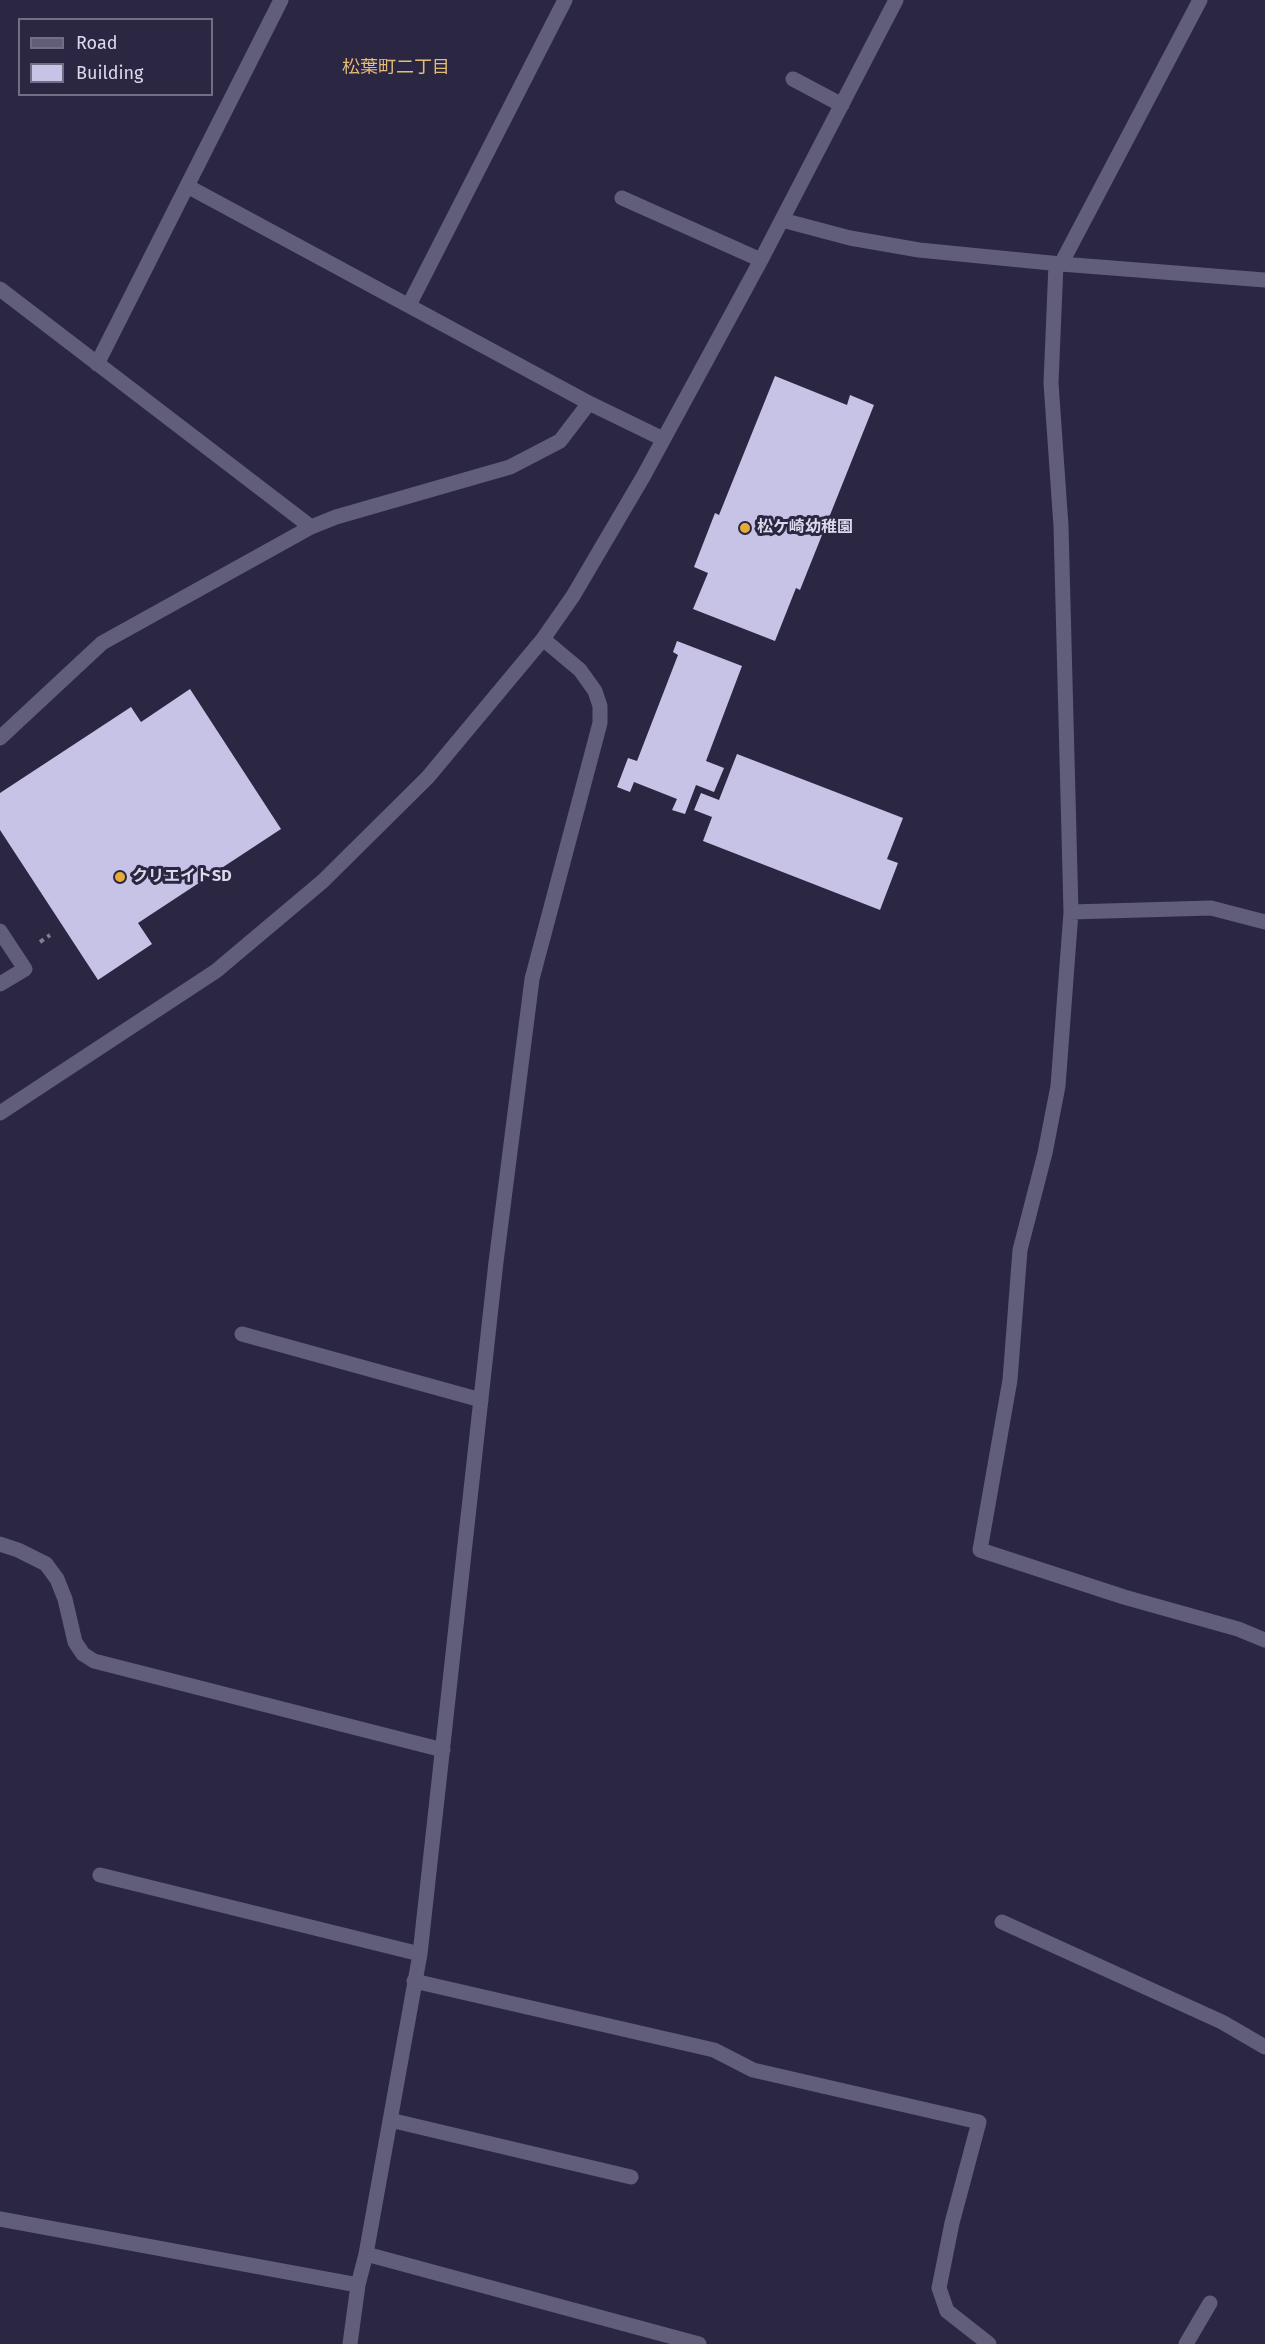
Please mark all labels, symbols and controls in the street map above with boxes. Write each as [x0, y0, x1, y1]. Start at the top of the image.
legend [18, 18, 213, 96]
text: Road [76, 32, 118, 54]
district label: 松葉町二丁目 [342, 57, 450, 79]
text: Building [76, 62, 143, 84]
place label: 松ケ崎幼稚園 [757, 518, 853, 538]
marker: 松ケ崎幼稚園 [738, 521, 752, 535]
place label: クリエイトSD [132, 867, 232, 887]
marker: クリエイトSD [113, 870, 127, 884]

